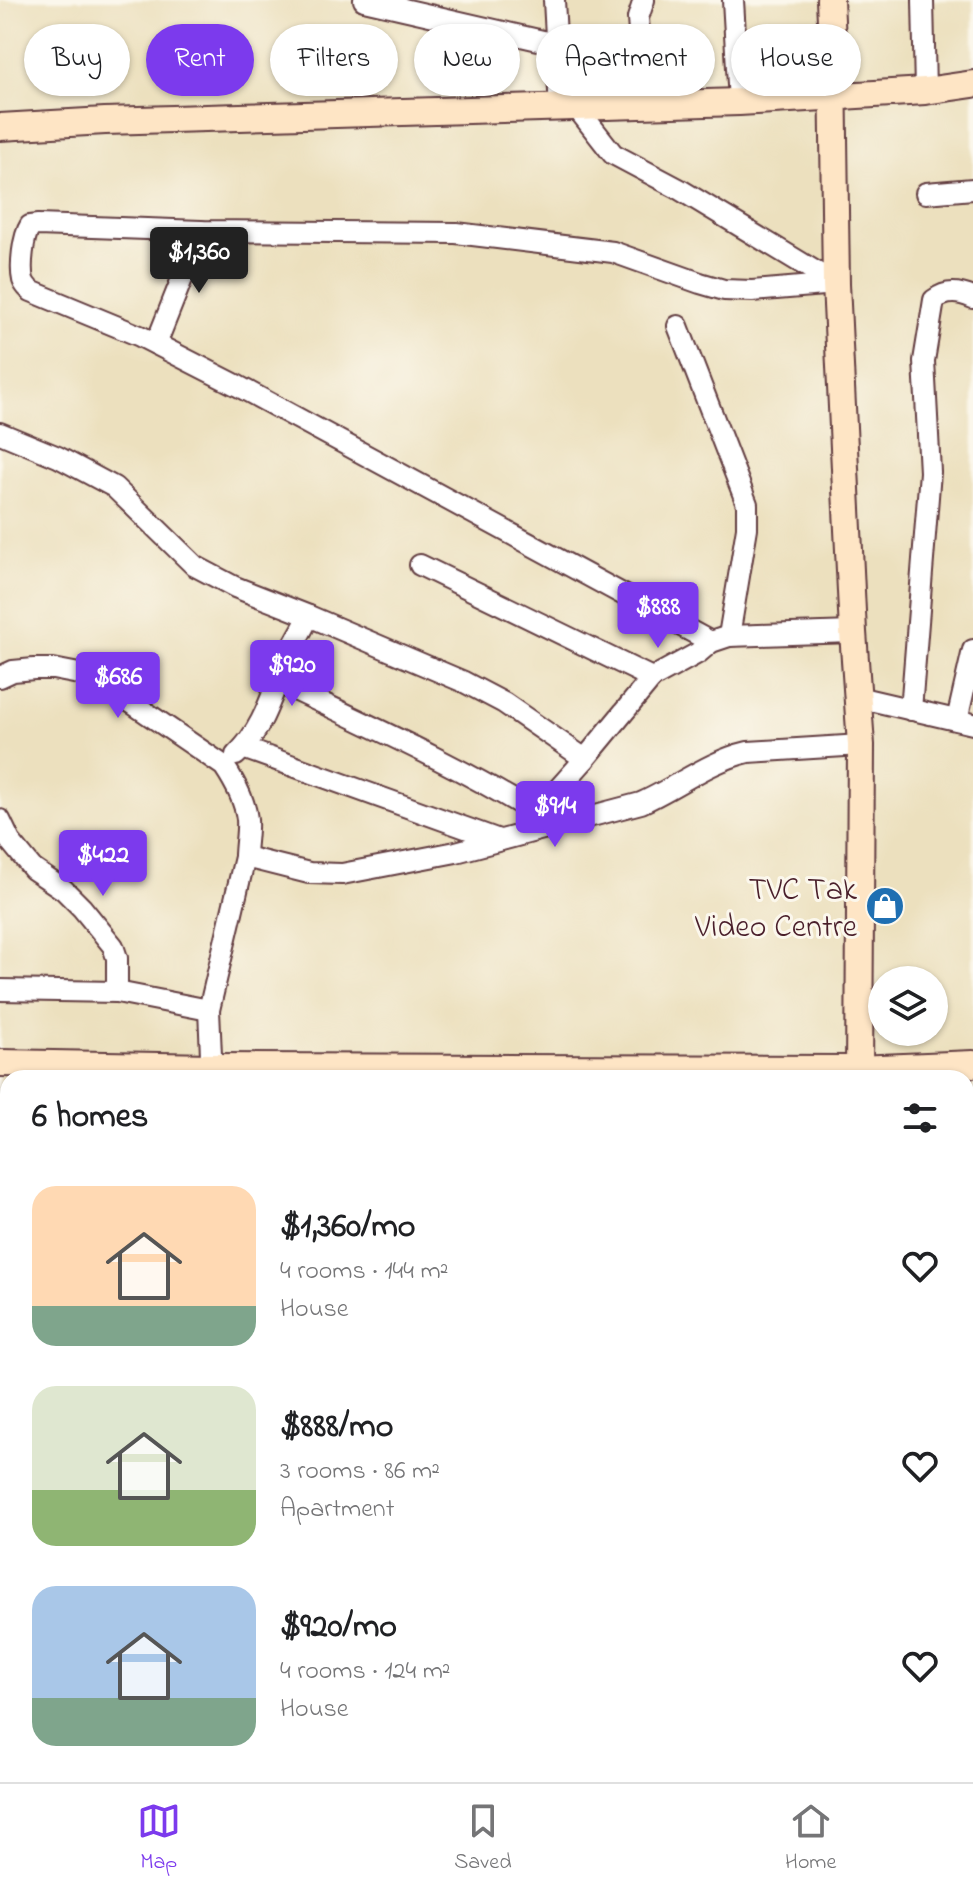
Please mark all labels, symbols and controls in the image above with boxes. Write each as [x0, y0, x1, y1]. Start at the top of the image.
chip: Buy [24, 24, 130, 96]
chip: Rent [146, 24, 254, 96]
chip: Filters [270, 24, 398, 96]
chip: New [414, 24, 520, 96]
chip: Apartment [536, 24, 715, 96]
chip: House [731, 24, 861, 96]
pin: $1,360 [134, 227, 264, 295]
text: $1,360 [168, 234, 230, 272]
pin: $888 [611, 582, 705, 650]
text: $888 [636, 589, 680, 627]
pin: $920 [245, 640, 339, 708]
text: $920 [268, 647, 316, 685]
pin: $686 [71, 652, 165, 720]
text: $686 [94, 659, 142, 697]
pin: $914 [508, 781, 602, 849]
text: $914 [534, 788, 576, 826]
pin: $422 [56, 830, 150, 898]
text: $422 [77, 837, 129, 875]
place label: TVC Tak Video Centre [694, 868, 858, 952]
shop icon: TVC Tak Video Centre [864, 885, 906, 927]
map controls [868, 966, 948, 1046]
button: layers [868, 966, 948, 1046]
text: 6 homes [32, 1093, 148, 1143]
icon: filters [898, 1096, 942, 1140]
text: $1,360/mo [280, 1203, 416, 1253]
icon: home [96, 1218, 192, 1314]
icon: heart [898, 1244, 942, 1288]
text: 4 rooms · 144 m² [280, 1253, 448, 1291]
text: House [280, 1291, 348, 1329]
text: $888/mo [280, 1403, 393, 1453]
icon: home [96, 1418, 192, 1514]
icon: heart [898, 1444, 942, 1488]
text: 3 rooms · 86 m² [280, 1453, 440, 1491]
text: Apartment [280, 1491, 394, 1529]
text: $920/mo [280, 1603, 397, 1653]
icon: home [96, 1618, 192, 1714]
icon: heart [898, 1644, 942, 1688]
text: 4 rooms · 124 m² [280, 1653, 451, 1691]
text: House [280, 1691, 348, 1729]
tab: Map [137, 1799, 181, 1879]
tab: Saved [454, 1799, 512, 1879]
tab: Home [785, 1799, 836, 1879]

